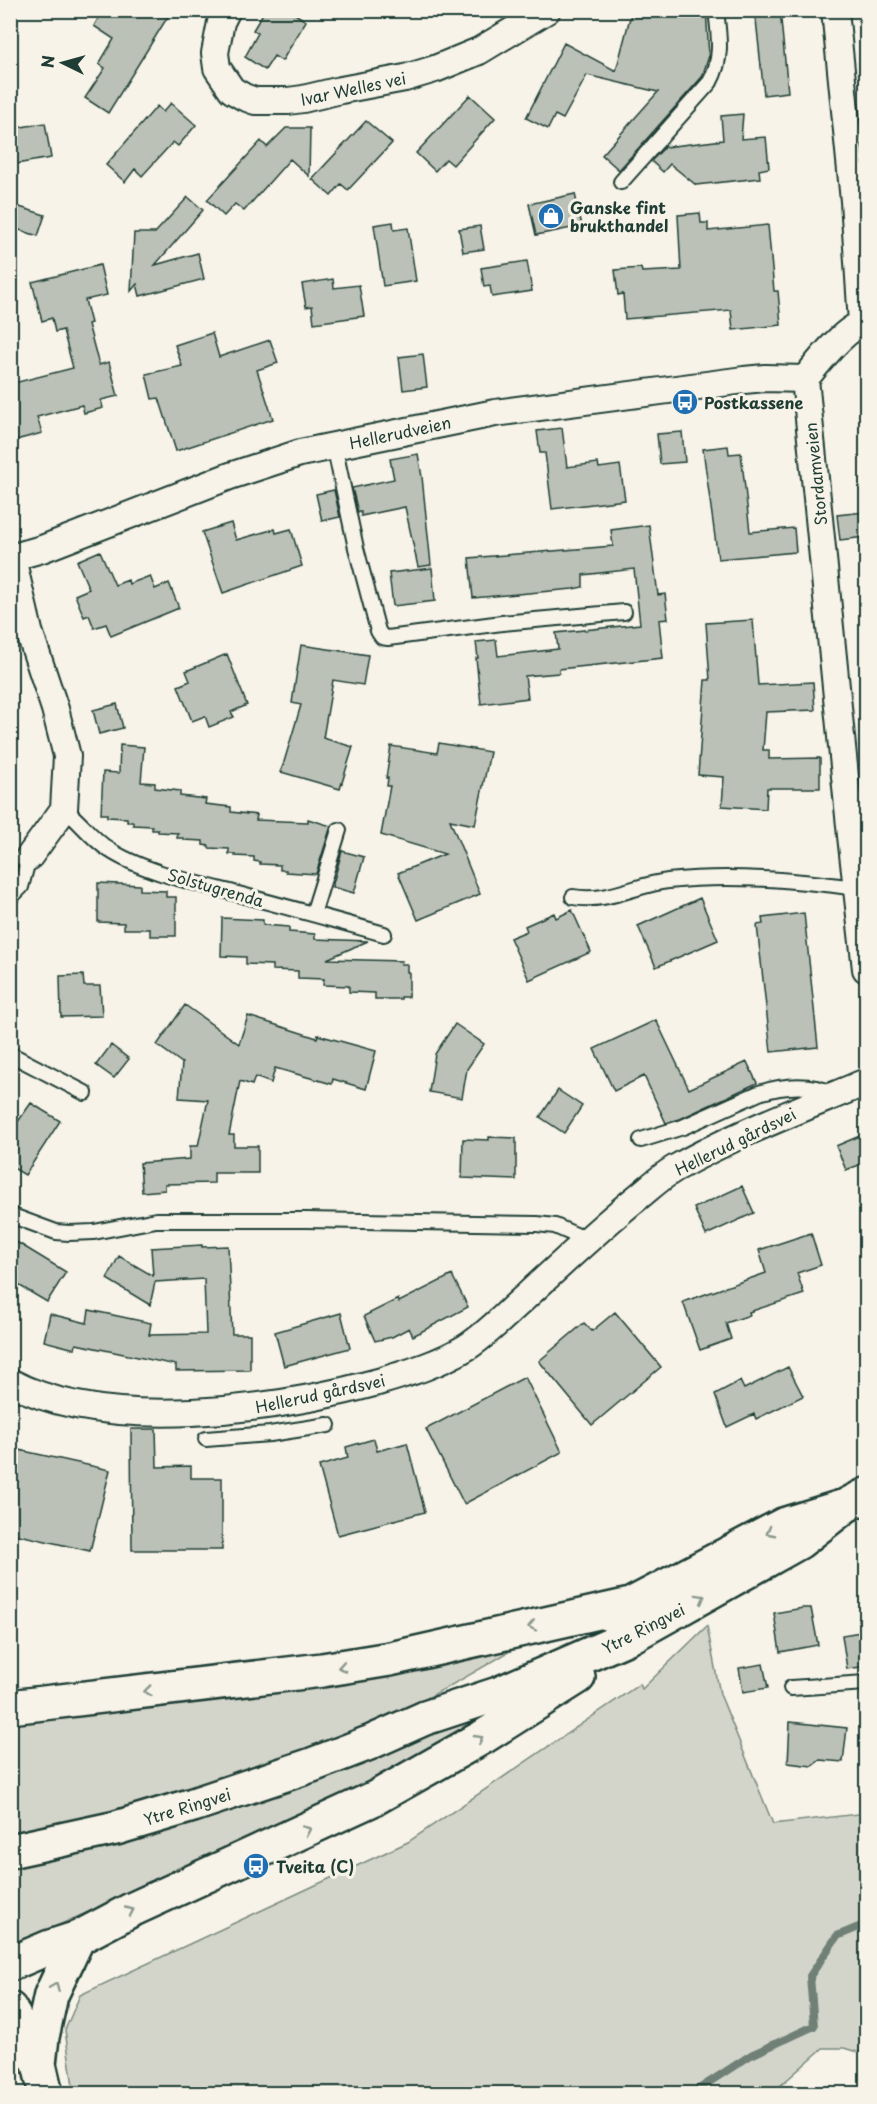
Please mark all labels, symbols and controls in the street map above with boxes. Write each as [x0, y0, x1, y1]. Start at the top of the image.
north arrow [33, 33, 93, 93]
text: N [35, 54, 60, 69]
street label: Ivar Welles vei [298, 65, 408, 111]
place label: Ganske fint brukthandel [570, 195, 668, 237]
shop icon: Ganske fint brukthandel [536, 201, 566, 231]
bus stop icon: Postkassene [670, 387, 700, 417]
place label: Postkassene [704, 390, 803, 414]
street label: Hellerudveien [347, 409, 453, 455]
street label: Stordamveien [798, 421, 832, 527]
street label: Solstugrenda [165, 862, 267, 912]
street label: Hellerud gårdsvei [670, 1101, 800, 1181]
street label: Hellerud gårdsvei [253, 1368, 387, 1418]
one-way arrow [765, 1525, 776, 1536]
one-way arrow [695, 1594, 705, 1605]
street label: Ytre Ringvei [597, 1597, 689, 1659]
one-way arrow [527, 1619, 537, 1632]
one-way arrow [337, 1660, 347, 1673]
one-way arrow [144, 1684, 153, 1696]
one-way arrow [473, 1734, 483, 1746]
street label: Ytre Ringvei [140, 1781, 234, 1831]
one-way arrow [301, 1826, 312, 1838]
bus stop icon: Tveita (C) [241, 1851, 271, 1881]
place label: Tveita (C) [276, 1854, 354, 1878]
one-way arrow [123, 1906, 134, 1918]
one-way arrow [48, 1982, 60, 1993]

